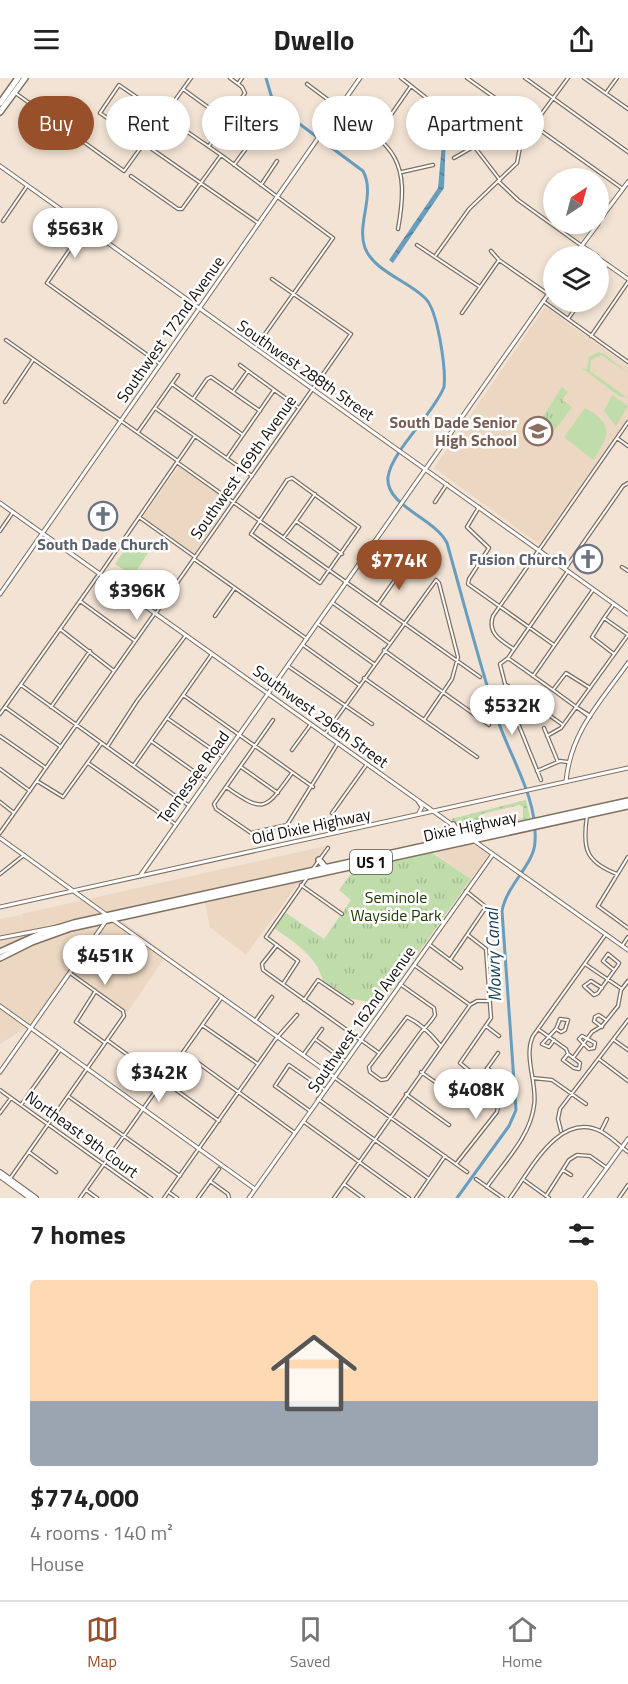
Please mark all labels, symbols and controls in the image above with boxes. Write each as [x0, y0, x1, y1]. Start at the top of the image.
text: Dwello [274, 19, 354, 60]
icon: menu [30, 23, 63, 56]
icon: share [565, 23, 598, 56]
chip: Buy [18, 96, 94, 150]
chip: Rent [106, 96, 190, 150]
chip: Filters [202, 96, 300, 150]
chip: New [312, 96, 394, 150]
chip: Apartment [406, 96, 544, 150]
north arrow [543, 168, 609, 234]
map controls [543, 168, 609, 312]
pin: $563K [33, 208, 117, 259]
text: $563K [47, 212, 103, 243]
button: layers [543, 246, 609, 312]
street label: Southwest 172nd Avenue [110, 251, 230, 407]
street label: Southwest 288th Street [233, 314, 380, 427]
street label: Southwest 169th Avenue [184, 390, 302, 544]
place label: South Dade Senior High School [390, 410, 517, 452]
school or university icon: South Dade Senior High School [522, 415, 554, 447]
church icon: South Dade Church [87, 500, 119, 532]
place label: South Dade Church [37, 532, 169, 556]
pin: $774K [357, 540, 441, 591]
church icon: Fusion Church [572, 543, 604, 575]
text: $774K [371, 544, 427, 575]
place label: Fusion Church [469, 547, 567, 571]
pin: $396K [95, 570, 179, 621]
text: $396K [109, 574, 165, 605]
street label: Southwest 296th Street [248, 659, 394, 774]
pin: $532K [470, 685, 554, 736]
text: $532K [484, 689, 540, 720]
street label: Tennessee Road [151, 726, 235, 828]
street label: Old Dixie Highway [249, 802, 373, 850]
street label: Dixie Highway [421, 804, 519, 848]
road number: US 1 [350, 850, 392, 874]
park label: Seminole Wayside Park [350, 885, 442, 927]
water label: Mowry Canal [478, 906, 508, 1002]
pin: $451K [63, 935, 147, 986]
text: $451K [77, 939, 133, 970]
street label: Southwest 162nd Avenue [301, 941, 421, 1097]
pin: $342K [117, 1052, 201, 1103]
text: $342K [131, 1056, 187, 1087]
pin: $408K [434, 1069, 518, 1120]
text: $408K [448, 1073, 504, 1104]
street label: Northeast 9th Court [20, 1085, 144, 1184]
text: 7 homes [30, 1215, 126, 1254]
icon: filters [565, 1218, 598, 1251]
icon: home [260, 1319, 368, 1427]
text: $774,000 [30, 1478, 139, 1517]
text: 4 rooms · 140 m² [30, 1517, 173, 1548]
text: House [30, 1548, 84, 1579]
tab: Map [86, 1613, 119, 1673]
tab: Saved [290, 1613, 331, 1673]
tab: Home [502, 1613, 542, 1673]

